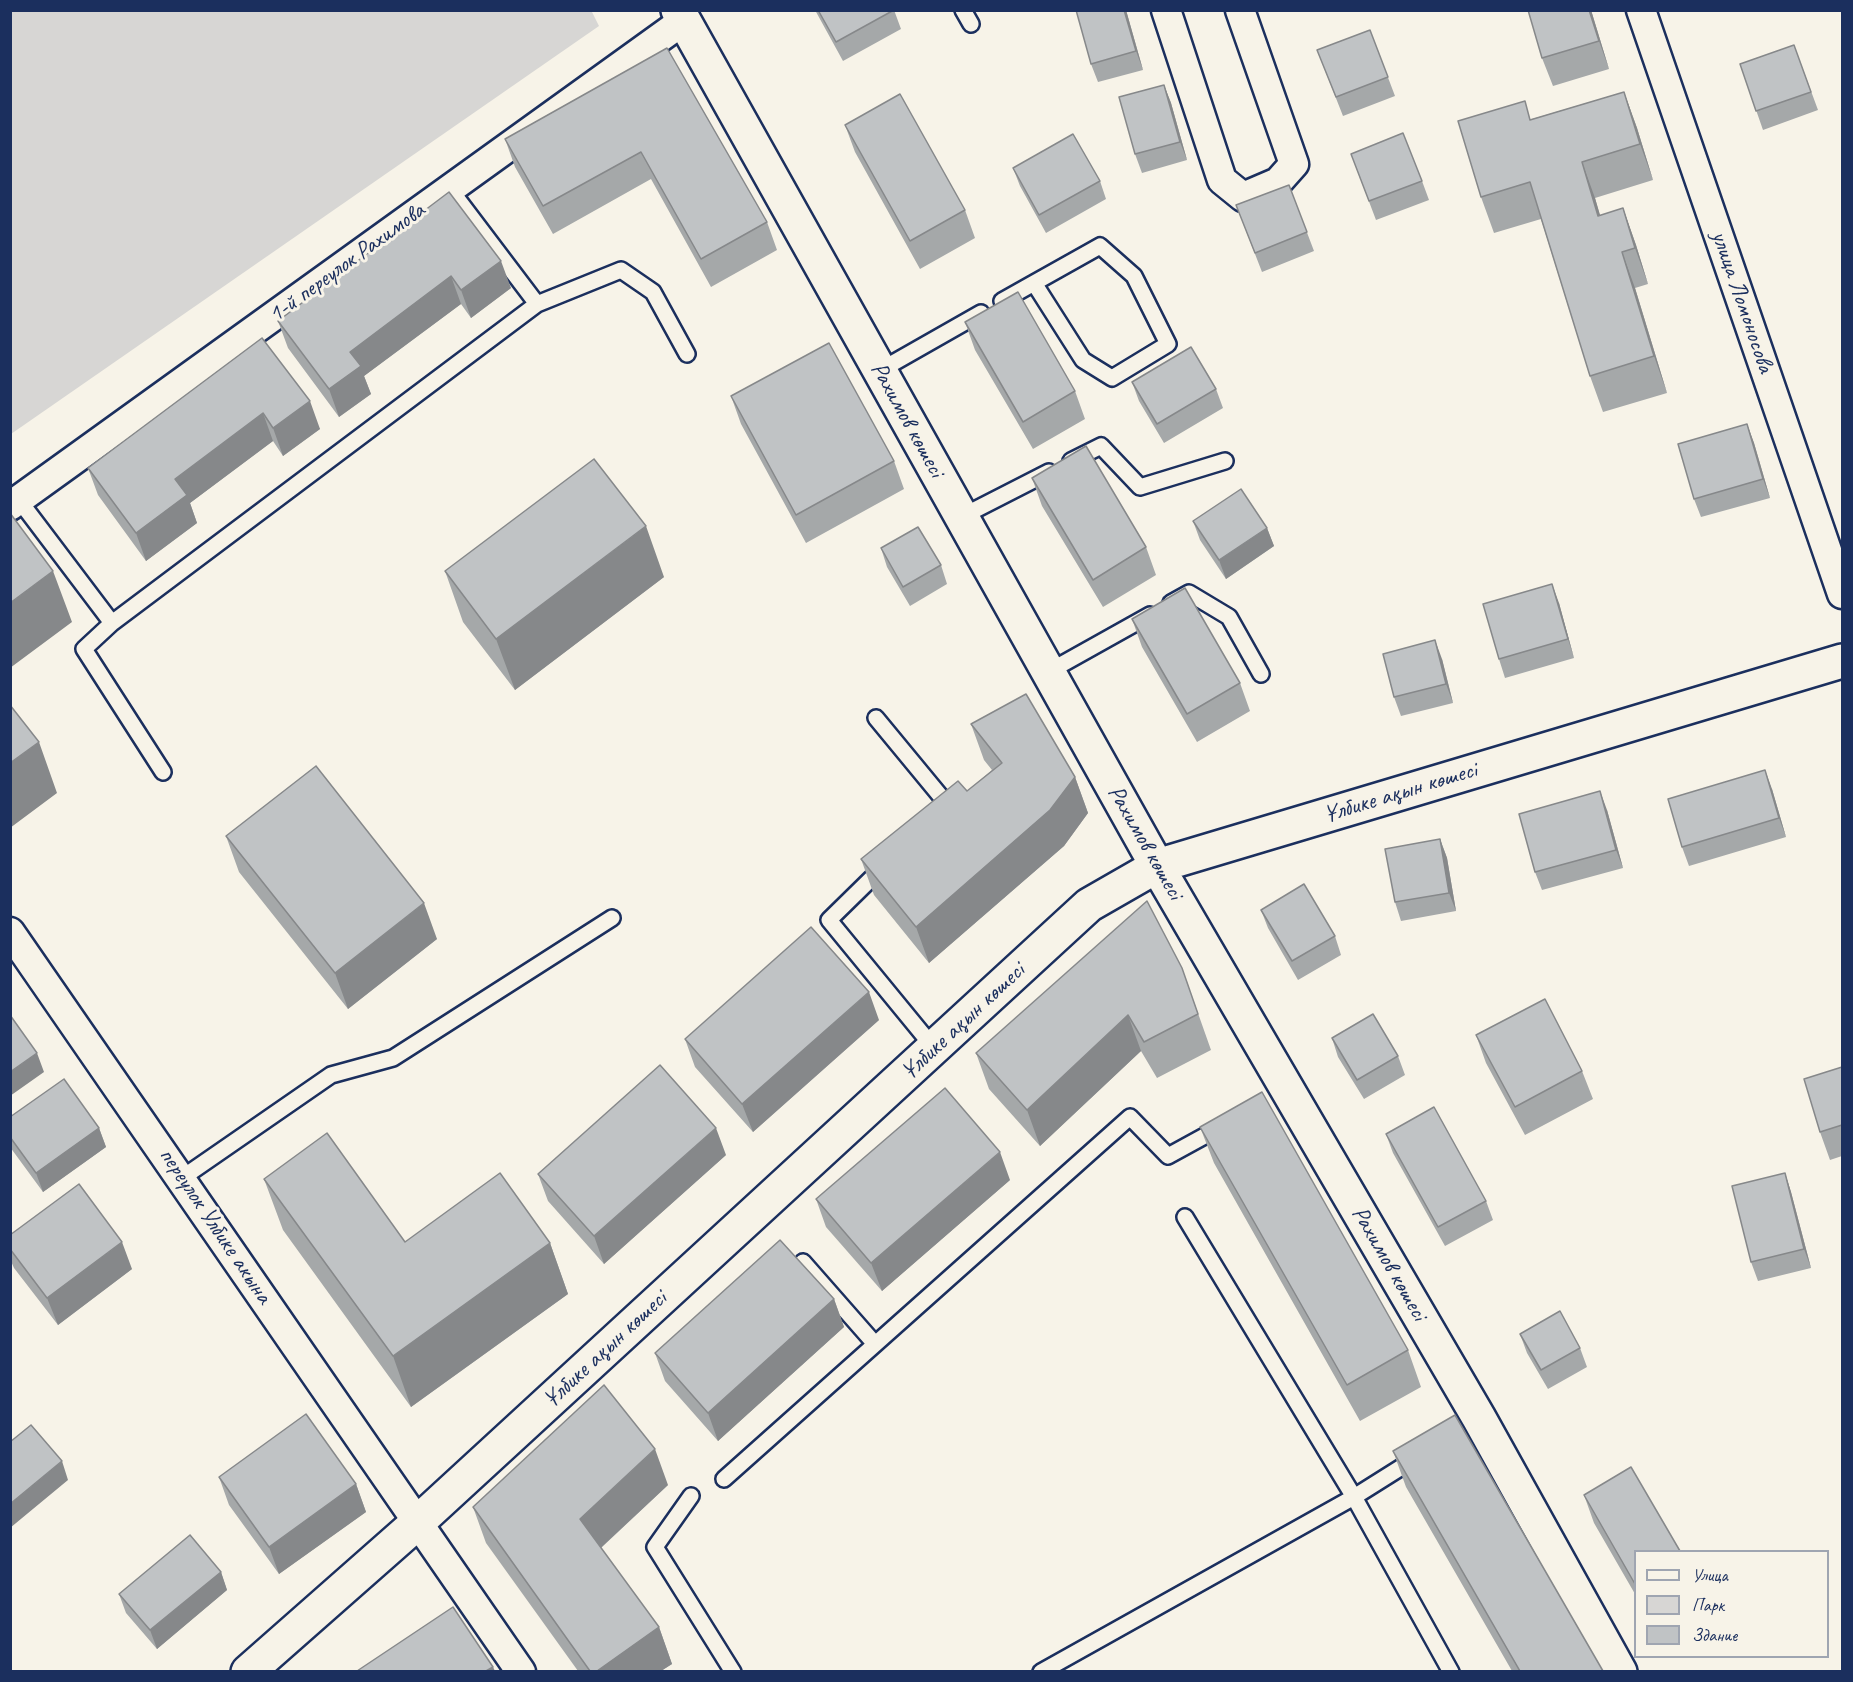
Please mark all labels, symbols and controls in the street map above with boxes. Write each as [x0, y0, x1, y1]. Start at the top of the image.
street label: 1-й переулок Рахимова [263, 197, 431, 329]
street label: улица Ломоносова [1704, 227, 1780, 377]
street label: Рахимов көшесі [864, 357, 950, 483]
street label: Ұлбике ақын көшесі [1319, 756, 1481, 830]
street label: Рахимов көшесі [1101, 781, 1189, 905]
street label: Ұлбике ақын көшесі [895, 957, 1031, 1087]
street label: переулок Улбике акына [152, 1142, 278, 1310]
street label: Рахимов көшесі [1345, 1202, 1433, 1326]
street label: Ұлбике ақын көшесі [537, 1285, 673, 1415]
legend [1634, 1550, 1829, 1658]
text: Улица [1692, 1564, 1728, 1586]
text: Парк [1692, 1594, 1724, 1616]
text: Здание [1692, 1624, 1737, 1646]

